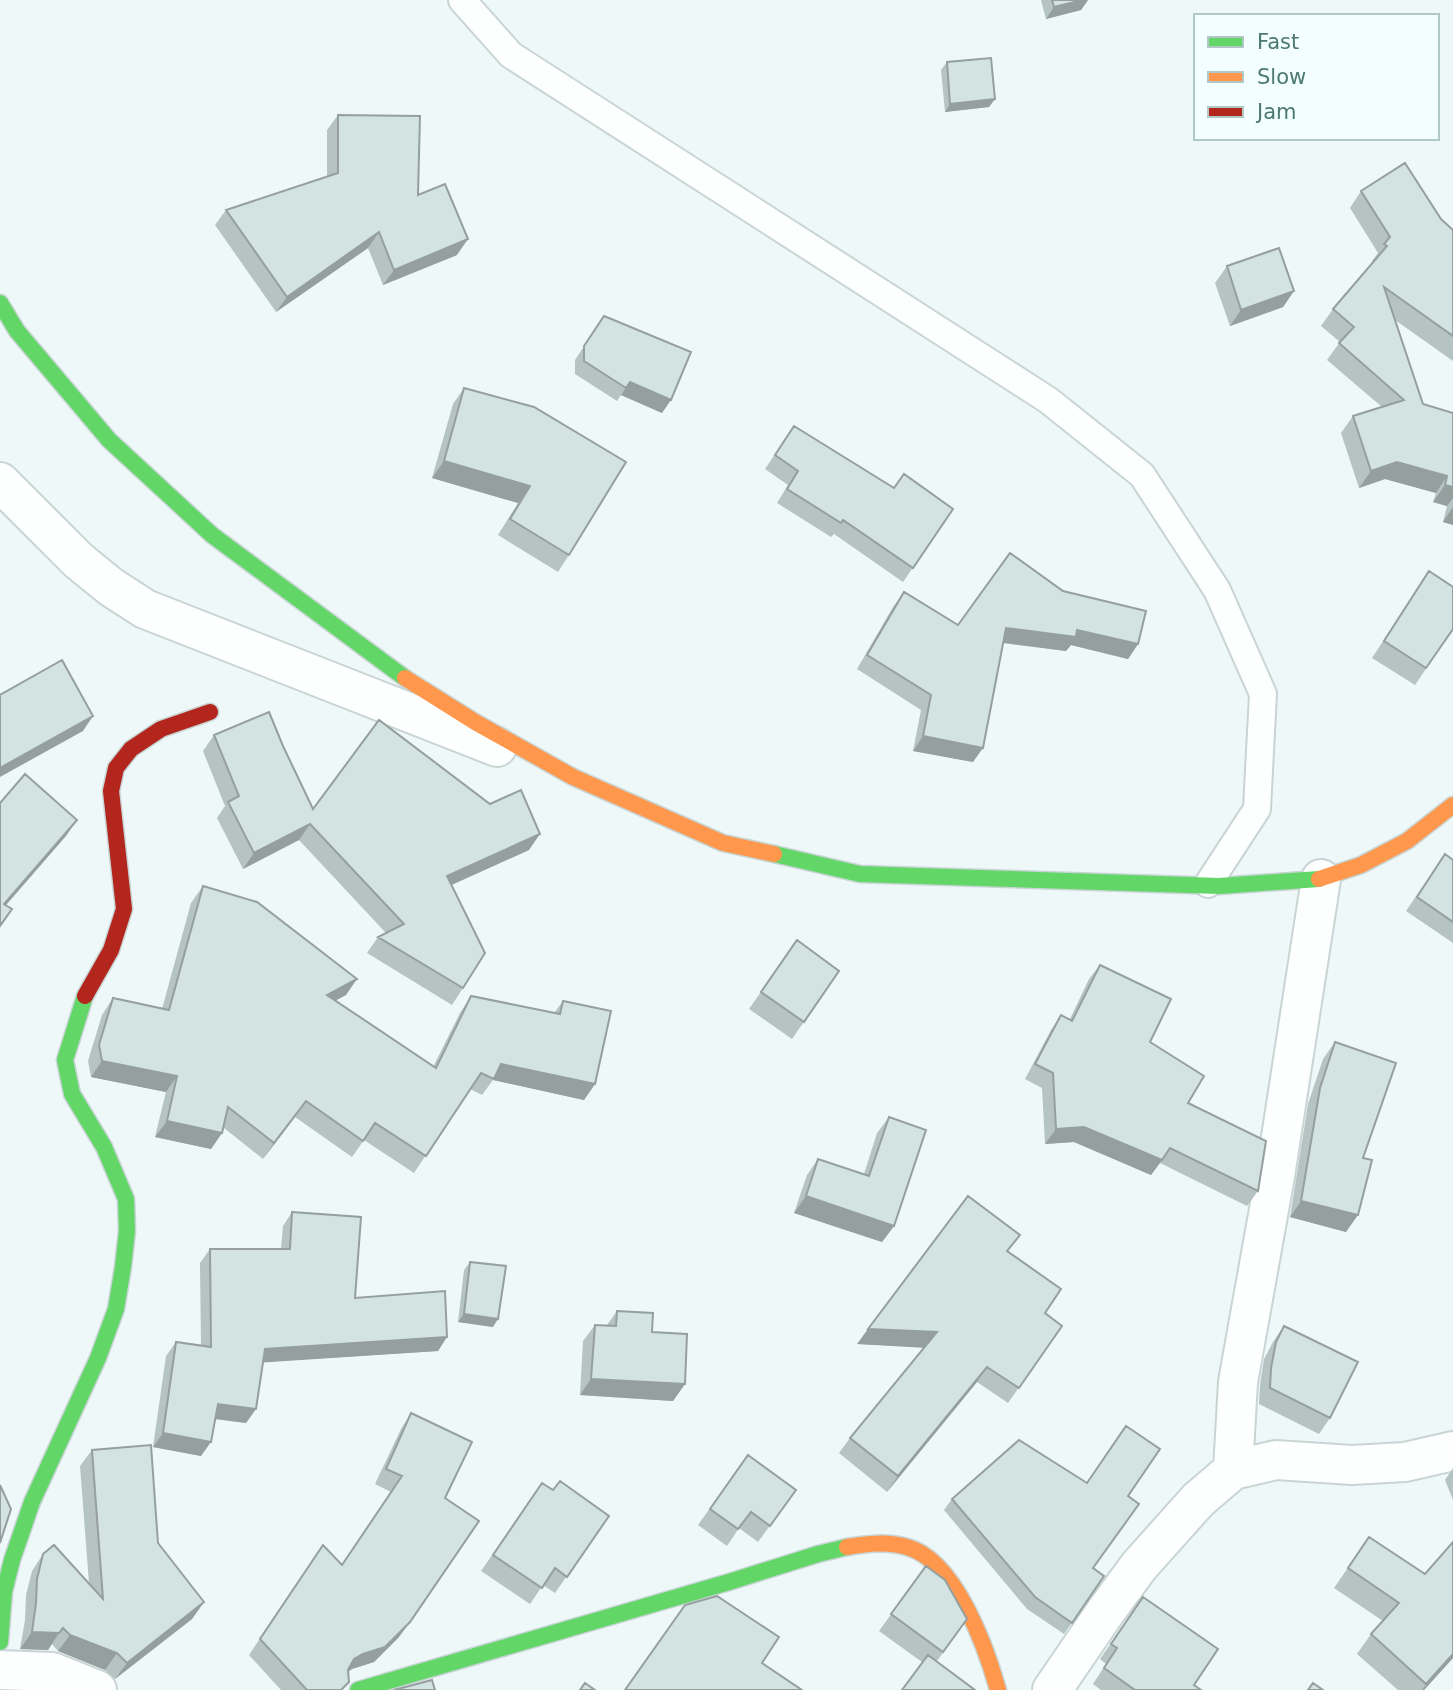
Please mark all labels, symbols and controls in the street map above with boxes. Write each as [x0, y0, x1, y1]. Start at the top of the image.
legend [1194, 14, 1439, 140]
text: Fast [1257, 30, 1299, 54]
text: Slow [1257, 65, 1306, 89]
text: Jam [1255, 100, 1297, 124]

